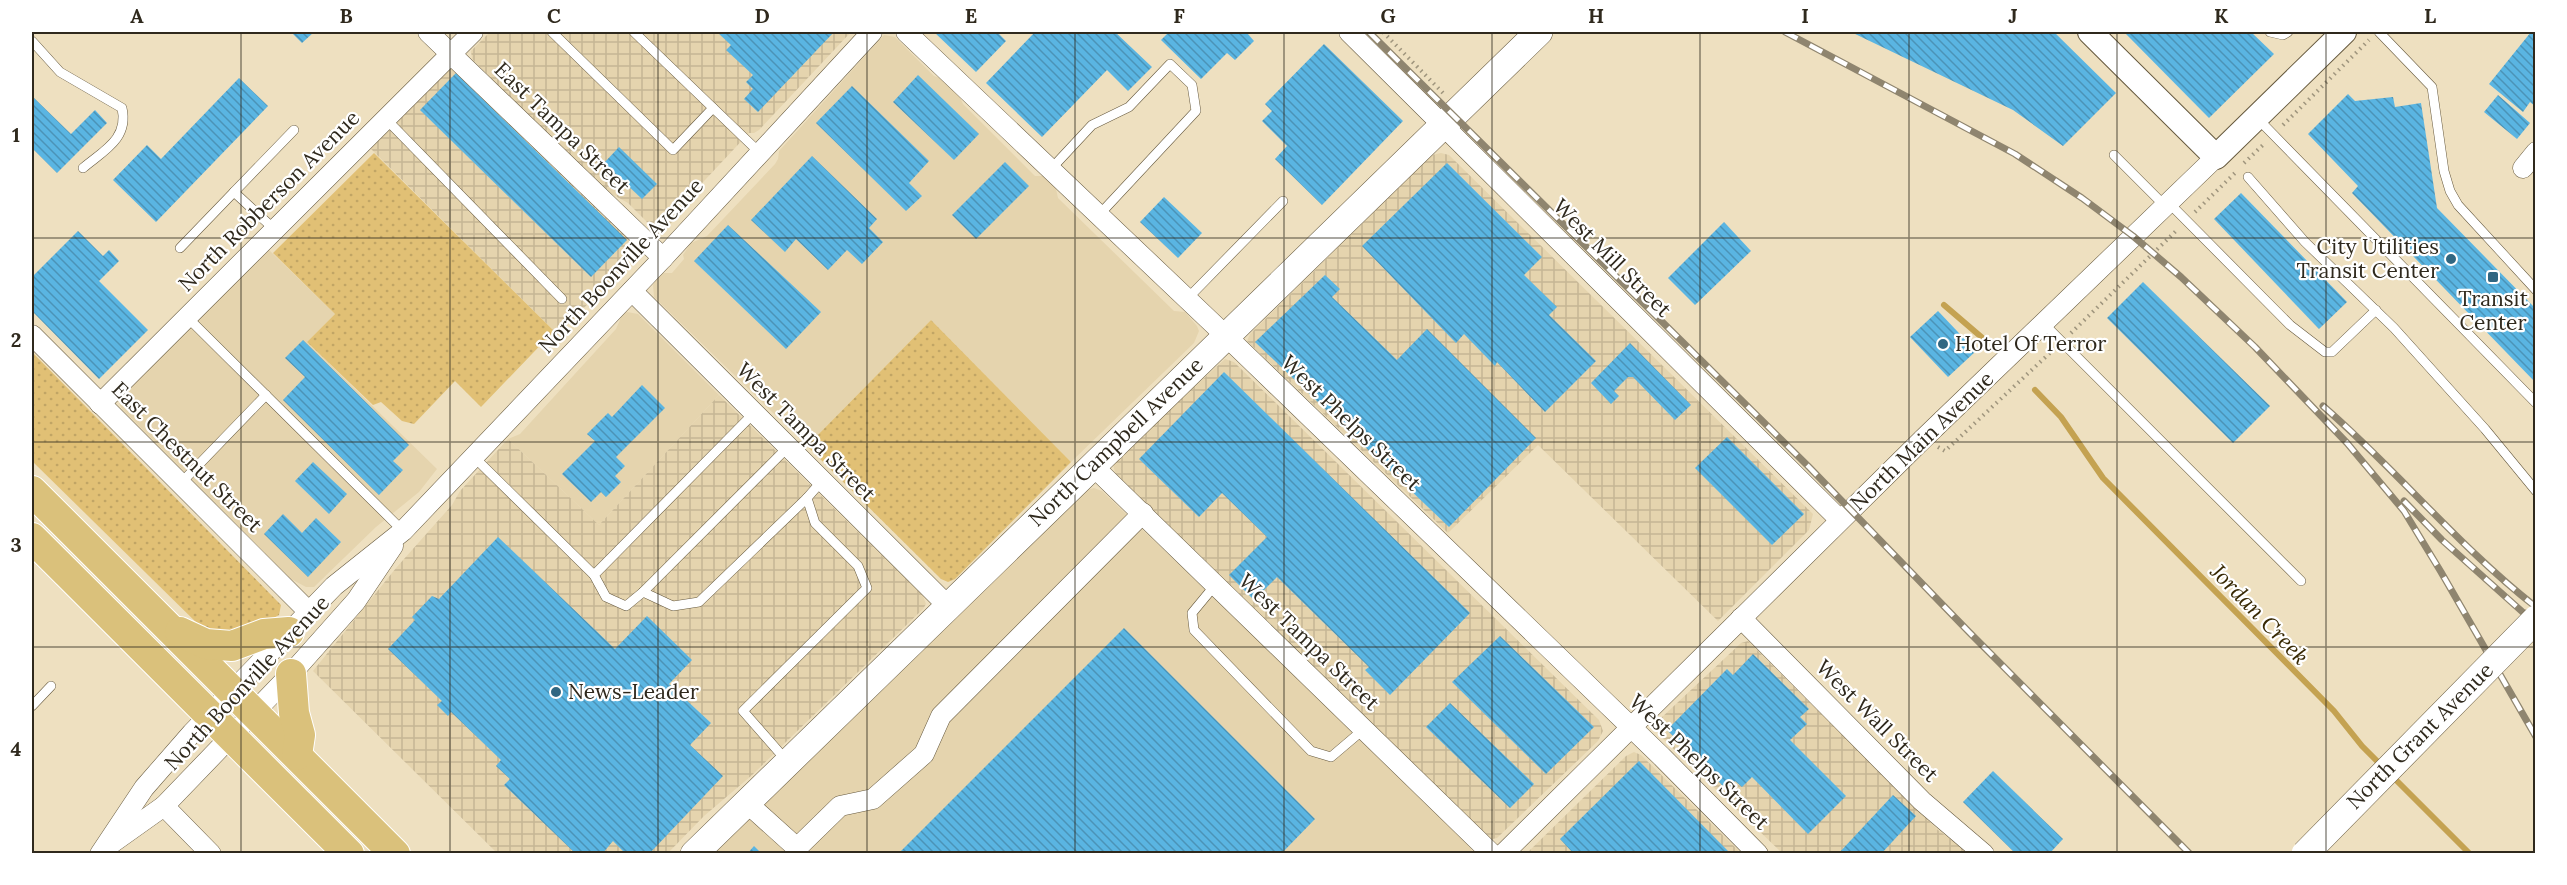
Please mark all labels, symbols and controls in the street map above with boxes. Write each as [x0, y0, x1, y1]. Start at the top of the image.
text: A [130, 3, 144, 28]
text: B [339, 3, 353, 28]
text: C [547, 3, 561, 28]
text: D [754, 3, 770, 28]
text: E [965, 3, 977, 28]
text: F [1173, 3, 1185, 28]
text: G [1380, 3, 1396, 28]
text: H [1588, 3, 1604, 28]
text: I [1801, 3, 1809, 28]
text: J [2008, 3, 2018, 28]
text: K [2214, 3, 2229, 28]
text: L [2424, 3, 2436, 28]
street label: East Tampa Street [489, 56, 636, 200]
street label: North Robberson Avenue [172, 104, 365, 297]
text: 1 [12, 122, 20, 147]
street label: North Boonville Avenue [532, 172, 709, 359]
street label: West Mill Street [1547, 193, 1678, 323]
place label: City Utilities Transit Center [2297, 233, 2439, 284]
marker: City Utilities Transit Center [2444, 252, 2458, 266]
marker: Transit Center [2486, 270, 2500, 284]
place label: Transit Center [2458, 285, 2529, 336]
text: 2 [11, 327, 21, 352]
place label: Hotel Of Terror [1955, 330, 2106, 357]
marker: Hotel Of Terror [1936, 337, 1950, 351]
street label: West Phelps Street [1276, 349, 1428, 497]
street label: North Campbell Avenue [1023, 351, 1209, 532]
street label: West Tampa Street [731, 356, 882, 508]
street label: North Main Avenue [1844, 365, 1999, 516]
street label: East Chestnut Street [106, 376, 269, 538]
text: 3 [10, 532, 22, 557]
water label: Jordan Creek [2204, 557, 2315, 670]
street label: West Tampa Street [1233, 567, 1386, 716]
street label: North Boonville Avenue [158, 589, 335, 776]
street label: West Wall Street [1810, 654, 1945, 788]
street label: North Grant Avenue [2341, 657, 2499, 815]
place label: News-Leader [568, 678, 699, 705]
marker: News-Leader [549, 685, 563, 699]
street label: West Phelps Street [1624, 688, 1776, 836]
text: 4 [11, 736, 22, 761]

